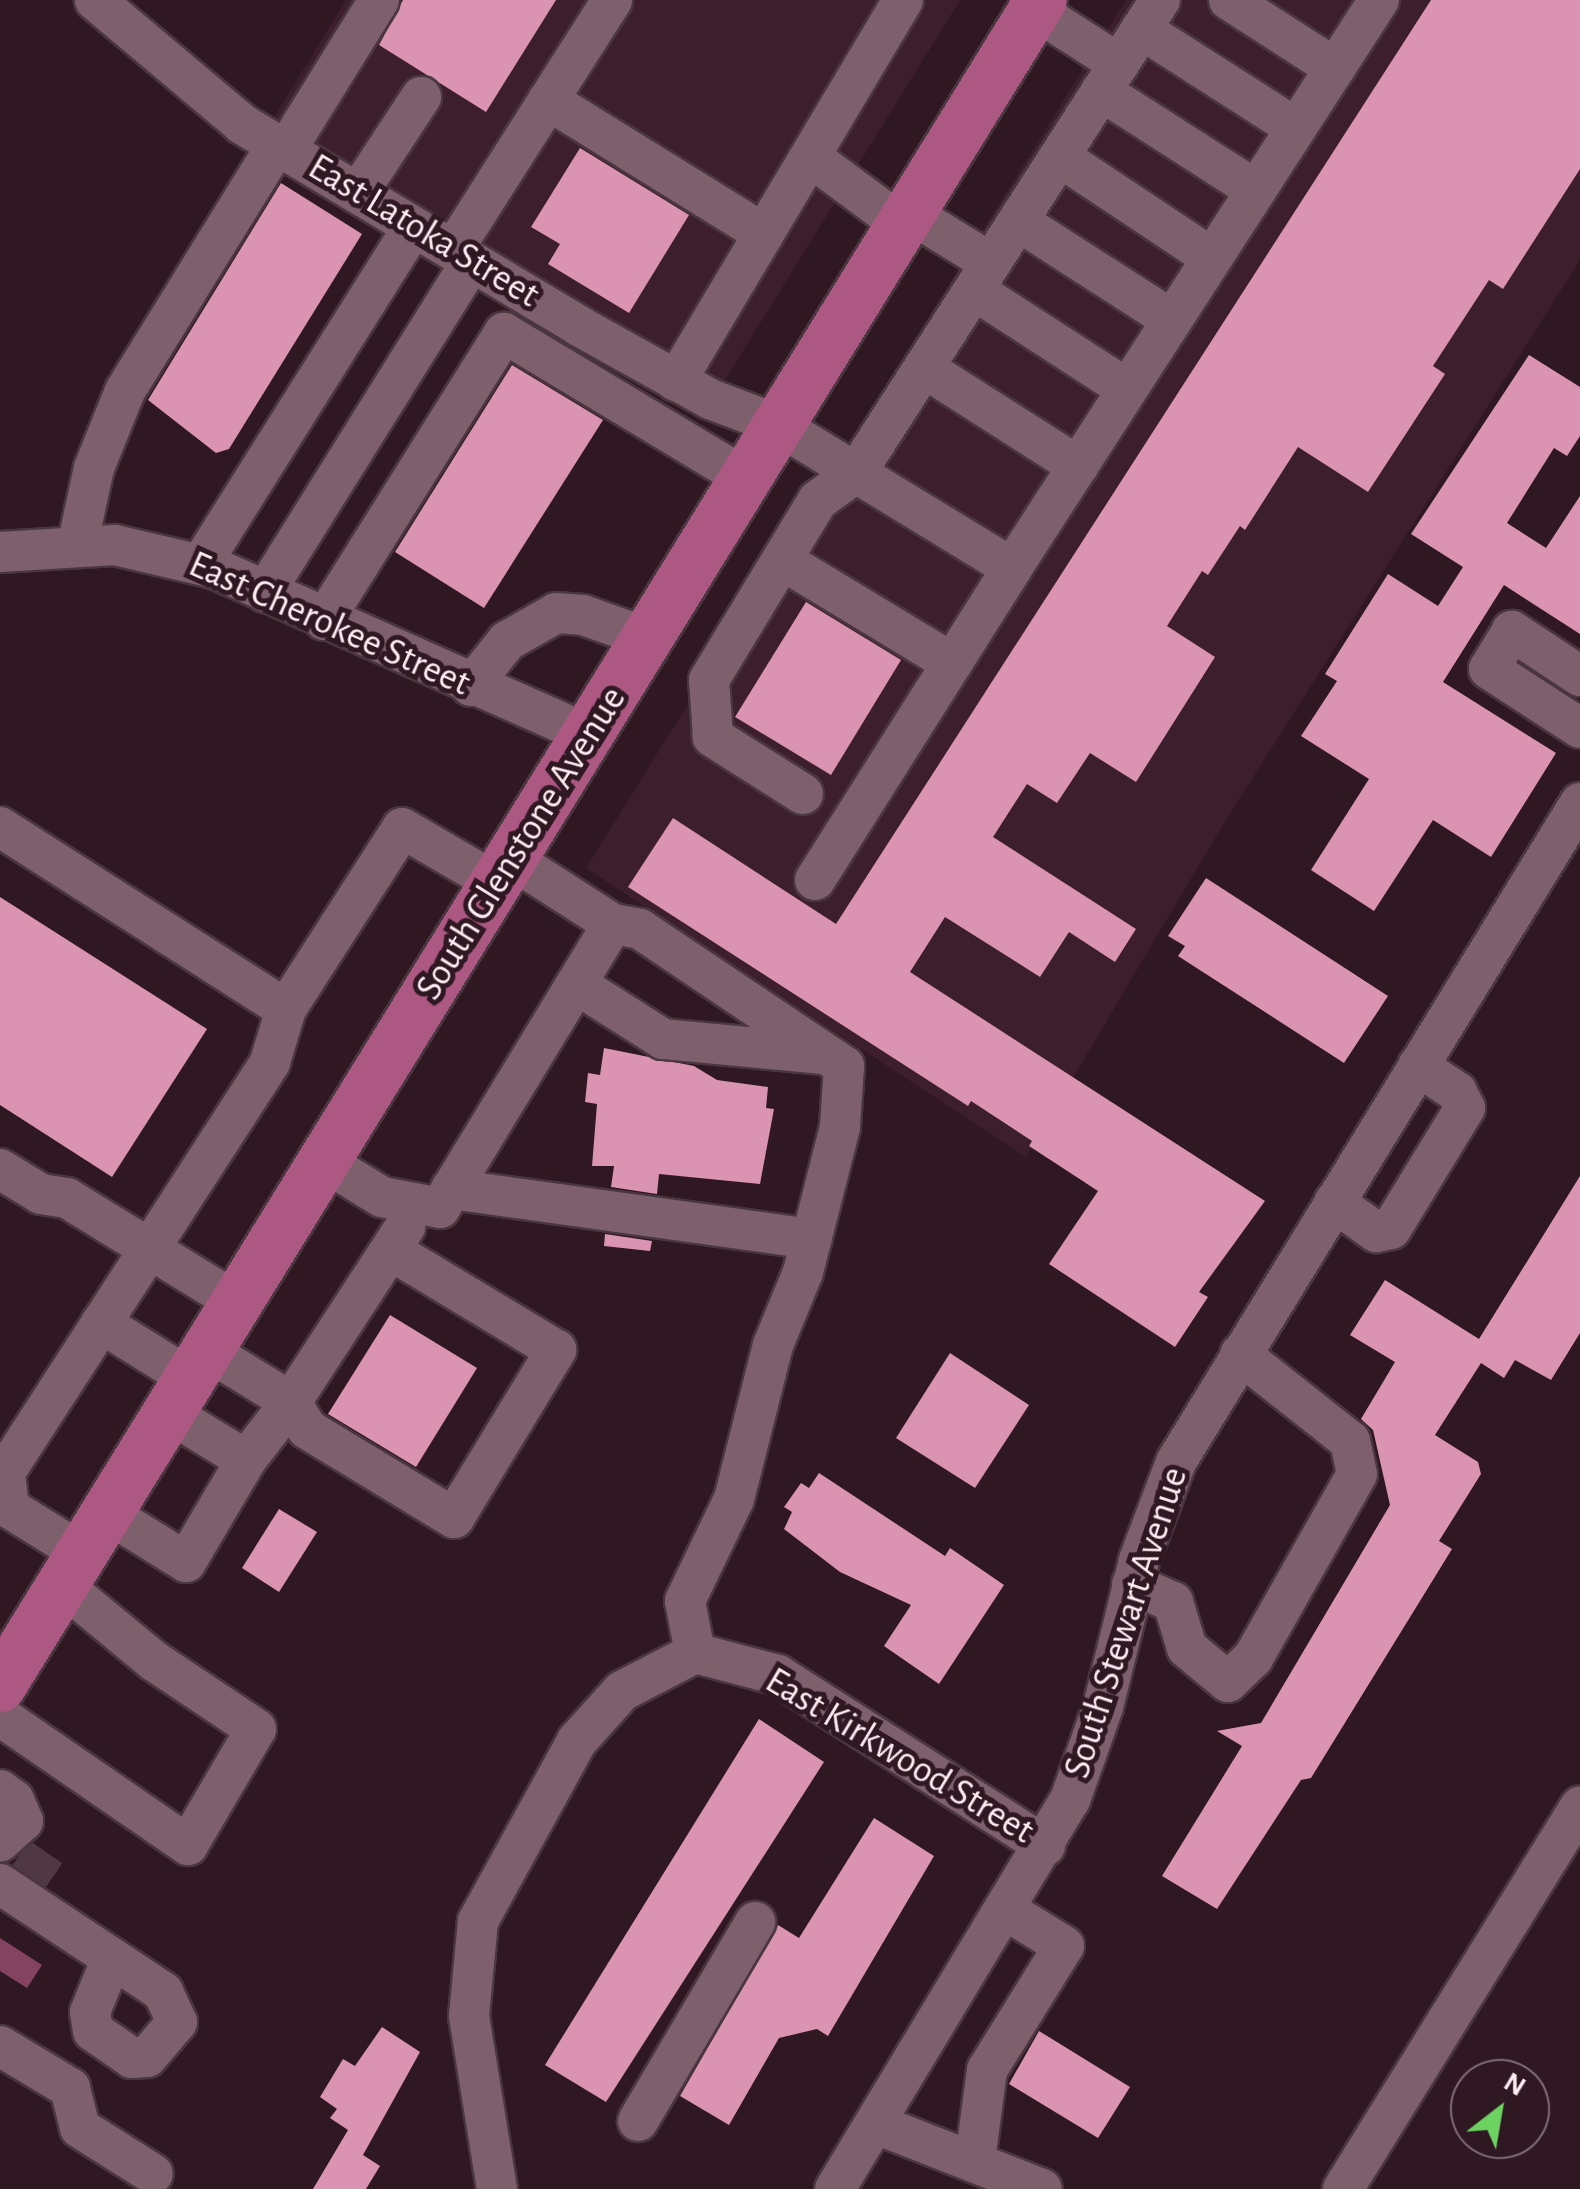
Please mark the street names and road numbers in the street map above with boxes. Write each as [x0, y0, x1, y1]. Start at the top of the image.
street label: East Latoka Street [299, 145, 547, 319]
street label: East Cherokee Street [181, 543, 477, 707]
street label: South Glenstone Avenue [407, 679, 637, 1009]
street label: South Stewart Avenue [1055, 1462, 1199, 1784]
street label: East Kirkwood Street [757, 1659, 1041, 1855]

